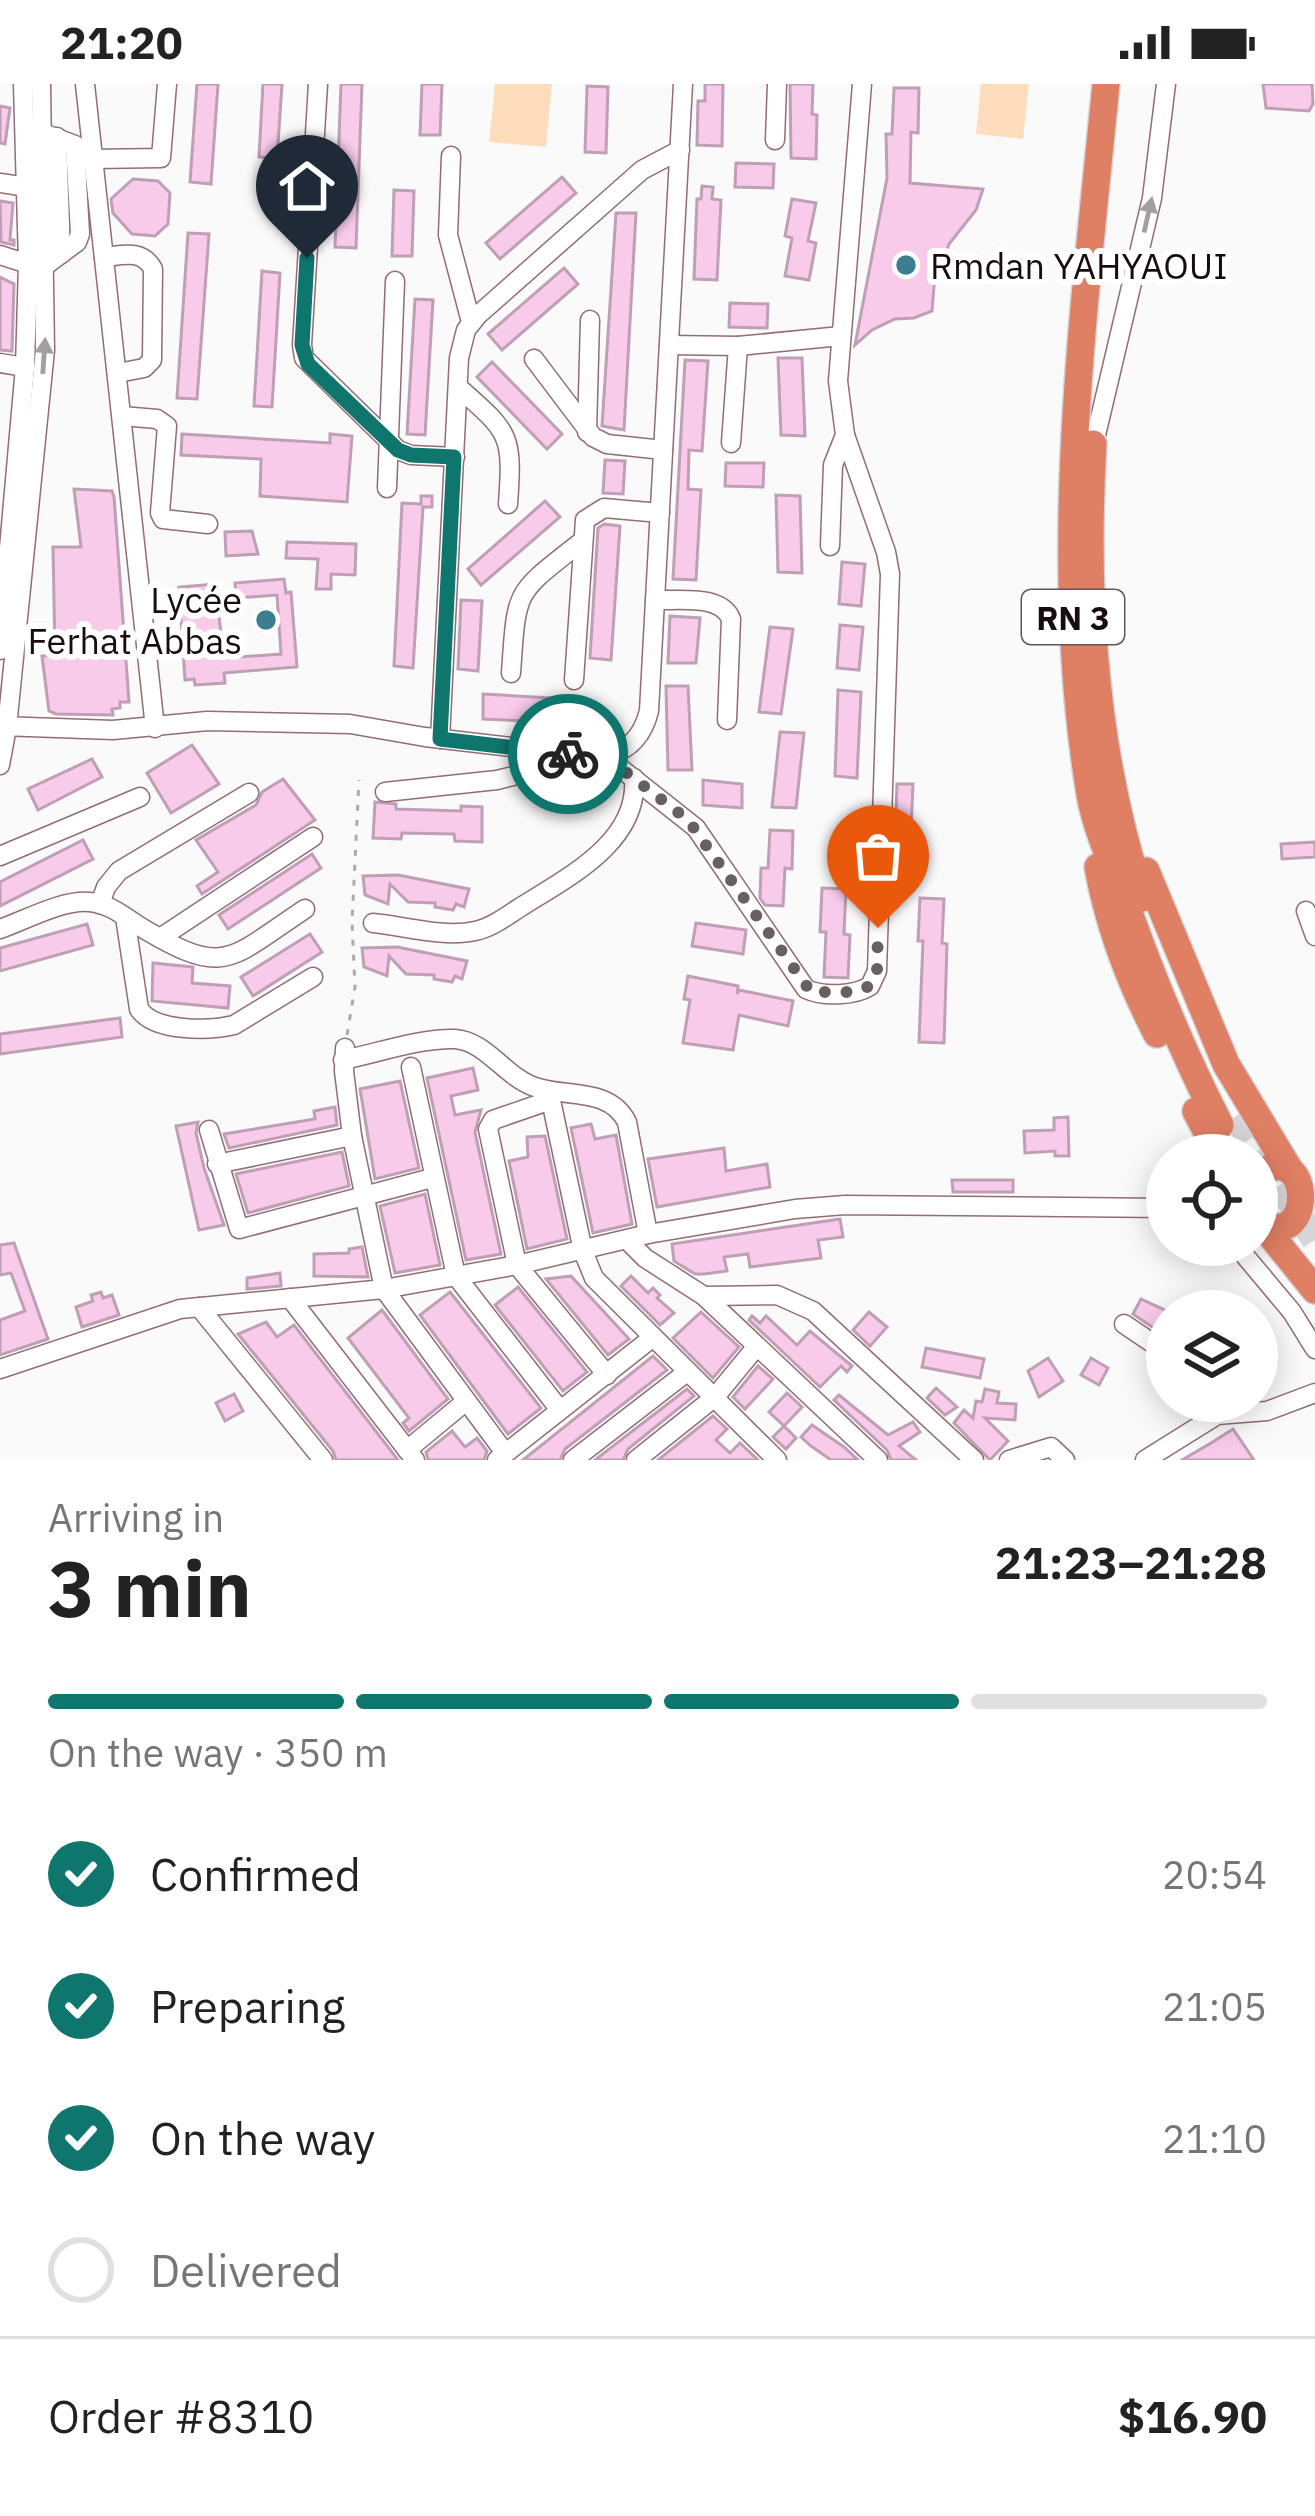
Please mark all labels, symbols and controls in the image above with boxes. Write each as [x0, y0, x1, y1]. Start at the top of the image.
text: 21:20 [60, 13, 183, 71]
pin [256, 135, 358, 258]
icon: home [274, 153, 340, 219]
one-way arrow [1140, 196, 1159, 234]
place label: Rmdan YAHYAOUI [930, 242, 1228, 289]
marker: Rmdan YAHYAOUI [893, 252, 919, 278]
one-way arrow [35, 337, 54, 374]
place label: Lycée Ferhat Abbas [27, 576, 242, 664]
road number: RN 3 [1022, 590, 1124, 644]
marker: Lycée Ferhat Abbas [253, 607, 279, 633]
courier [508, 694, 628, 814]
icon: bike [535, 721, 601, 787]
pin [827, 805, 929, 928]
icon: bag [845, 823, 911, 889]
map controls [1146, 1134, 1278, 1422]
button: locate [1146, 1134, 1278, 1266]
button: layers [1146, 1290, 1278, 1422]
text: Arriving in [48, 1492, 224, 1543]
text: 21:23–21:28 [995, 1533, 1267, 1591]
text: 3 min [48, 1537, 252, 1638]
text: On the way · 350 m [48, 1727, 388, 1778]
icon: check [48, 1841, 114, 1907]
text: Confirmed [150, 1845, 361, 1903]
text: 20:54 [1162, 1849, 1267, 1900]
icon: check [48, 1973, 114, 2039]
text: Preparing [150, 1977, 345, 2035]
text: 21:05 [1162, 1981, 1267, 2032]
icon: check [48, 2105, 114, 2171]
text: On the way [150, 2109, 375, 2167]
text: 21:10 [1162, 2113, 1267, 2164]
text: Delivered [150, 2241, 342, 2299]
text: Order #8310 [48, 2387, 314, 2445]
text: $16.90 [1118, 2387, 1267, 2445]

